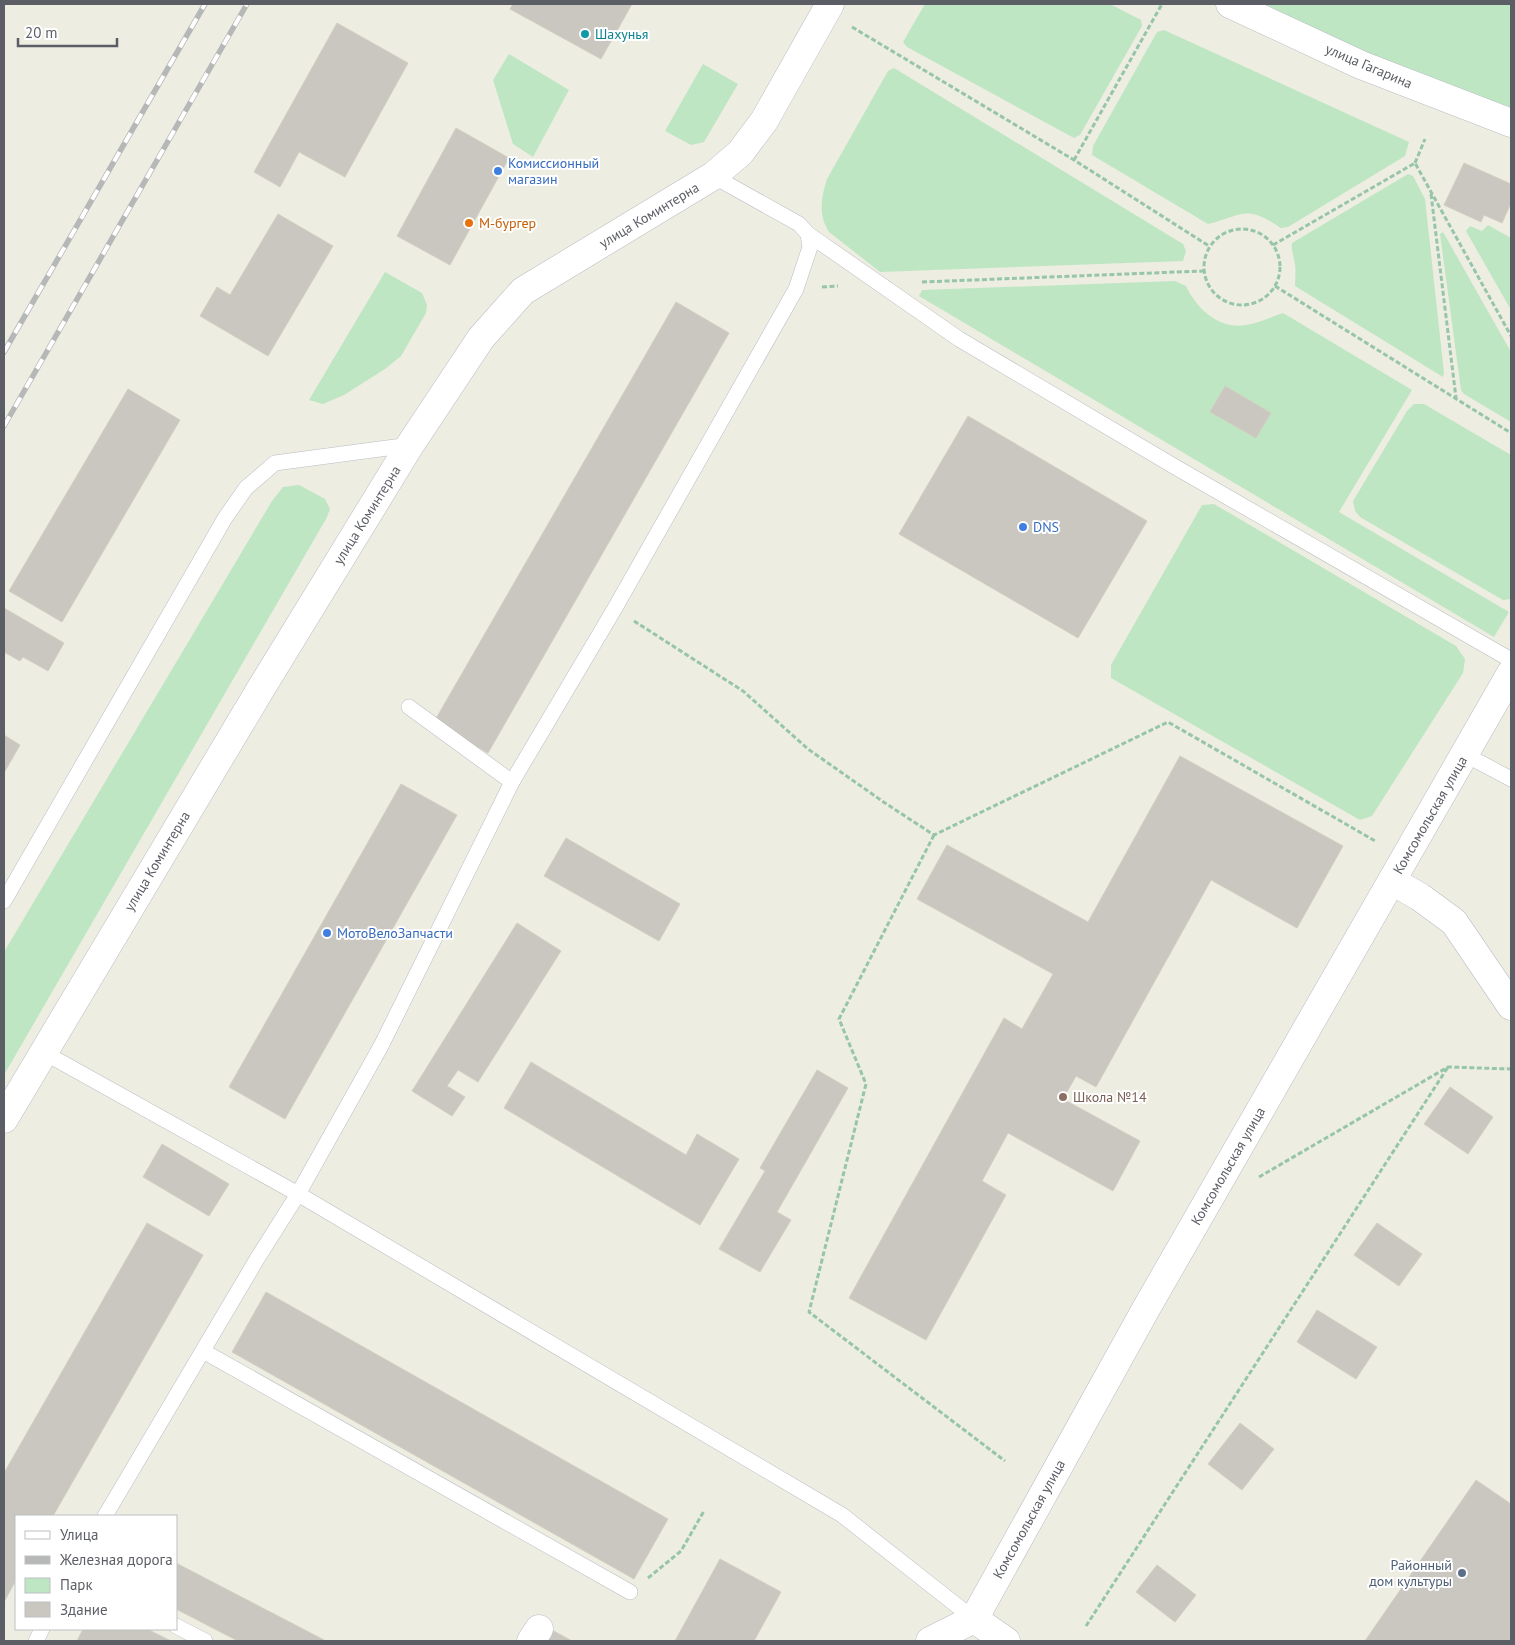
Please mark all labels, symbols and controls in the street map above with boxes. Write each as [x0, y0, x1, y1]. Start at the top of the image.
scale bar [18, 15, 116, 47]
text: 20 m [25, 23, 58, 42]
place label: Шахунья [595, 25, 649, 43]
marker: Шахунья [579, 28, 591, 40]
street label: улица Гагарина [1323, 40, 1415, 92]
place label: Комиссионный магазин [508, 154, 599, 188]
marker: Комиссионный магазин [492, 165, 504, 177]
street label: улица Коминтерна [596, 178, 702, 252]
place label: М-бургер [479, 214, 536, 232]
marker: М-бургер [463, 217, 475, 229]
street label: улица Коминтерна [329, 462, 405, 568]
place label: DNS [1033, 518, 1059, 536]
marker: DNS [1017, 521, 1029, 533]
street label: Комсомольская улица [1389, 753, 1471, 877]
street label: улица Коминтерна [120, 808, 194, 914]
place label: МотоВелоЗапчасти [337, 924, 453, 942]
marker: МотоВелоЗапчасти [321, 927, 333, 939]
place label: Школа №14 [1073, 1088, 1147, 1106]
marker: Школа №14 [1057, 1091, 1069, 1103]
street label: Комсомольская улица [1187, 1104, 1269, 1228]
street label: Комсомольская улица [989, 1456, 1069, 1582]
legend [15, 1515, 178, 1630]
text: Улица [60, 1525, 98, 1544]
text: Железная дорога [59, 1550, 173, 1569]
place label: Районный дом культуры [1369, 1556, 1452, 1590]
marker: Районный дом культуры [1456, 1567, 1468, 1579]
text: Парк [60, 1575, 93, 1594]
text: Здание [60, 1600, 108, 1619]

